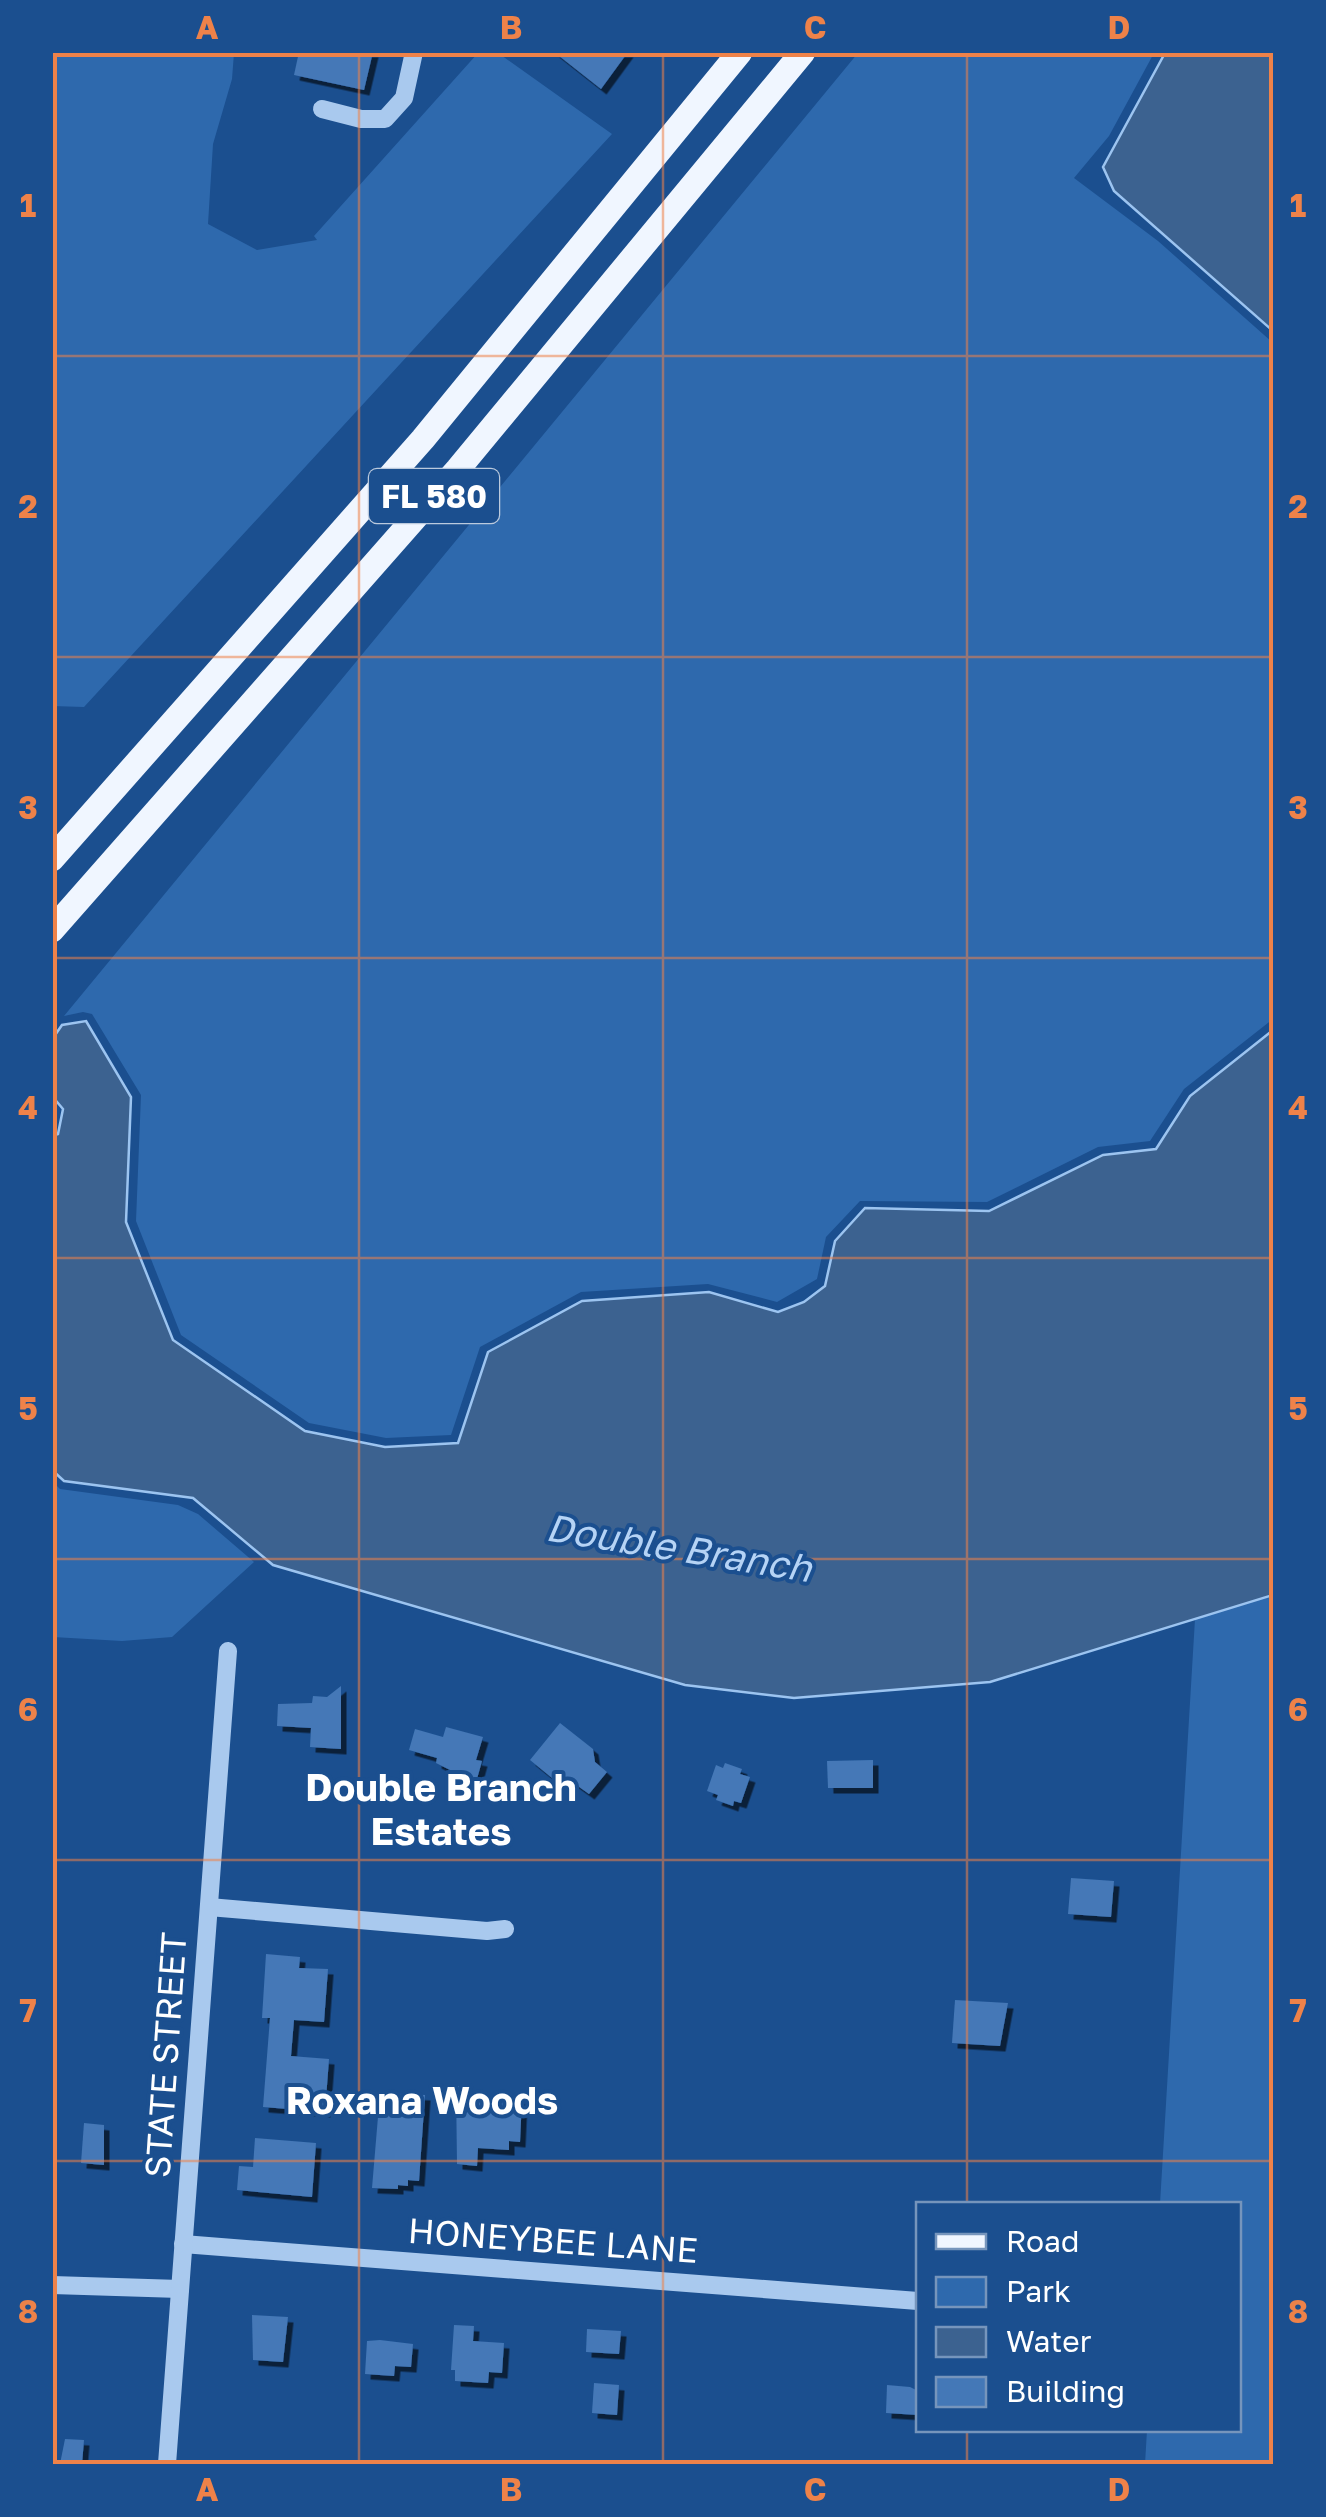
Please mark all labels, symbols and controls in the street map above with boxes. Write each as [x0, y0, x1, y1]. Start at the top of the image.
text: A [196, 8, 219, 46]
text: B [500, 8, 522, 46]
text: C [804, 8, 826, 46]
text: D [1108, 8, 1130, 46]
text: 1 [20, 186, 36, 224]
text: 1 [1290, 186, 1306, 224]
road number: FL 580 [369, 469, 499, 523]
text: 2 [18, 487, 38, 525]
text: 2 [1288, 487, 1308, 525]
text: 3 [18, 788, 38, 826]
text: 3 [1288, 788, 1308, 826]
text: 4 [18, 1088, 38, 1126]
text: 4 [1288, 1088, 1308, 1126]
text: 5 [18, 1389, 38, 1427]
text: 5 [1288, 1389, 1308, 1427]
water label: Double Branch [543, 1504, 816, 1590]
text: 6 [18, 1690, 38, 1728]
text: 6 [1288, 1690, 1308, 1728]
district label: Double Branch Estates [305, 1764, 577, 1853]
street label: STATE STREET [135, 1931, 195, 2179]
text: 7 [19, 1991, 37, 2029]
text: 7 [1289, 1991, 1307, 2029]
district label: Roxana Woods [286, 2077, 558, 2122]
legend [916, 2202, 1241, 2432]
street label: HONEYBEE LANE [407, 2209, 699, 2271]
text: Road [1006, 2223, 1080, 2259]
text: Park [1006, 2273, 1071, 2309]
text: 8 [18, 2292, 38, 2330]
text: 8 [1288, 2292, 1308, 2330]
text: Water [1006, 2323, 1092, 2359]
text: Building [1006, 2373, 1125, 2409]
text: A [196, 2470, 219, 2508]
text: B [500, 2470, 522, 2508]
text: C [804, 2470, 826, 2508]
text: D [1108, 2470, 1130, 2508]

